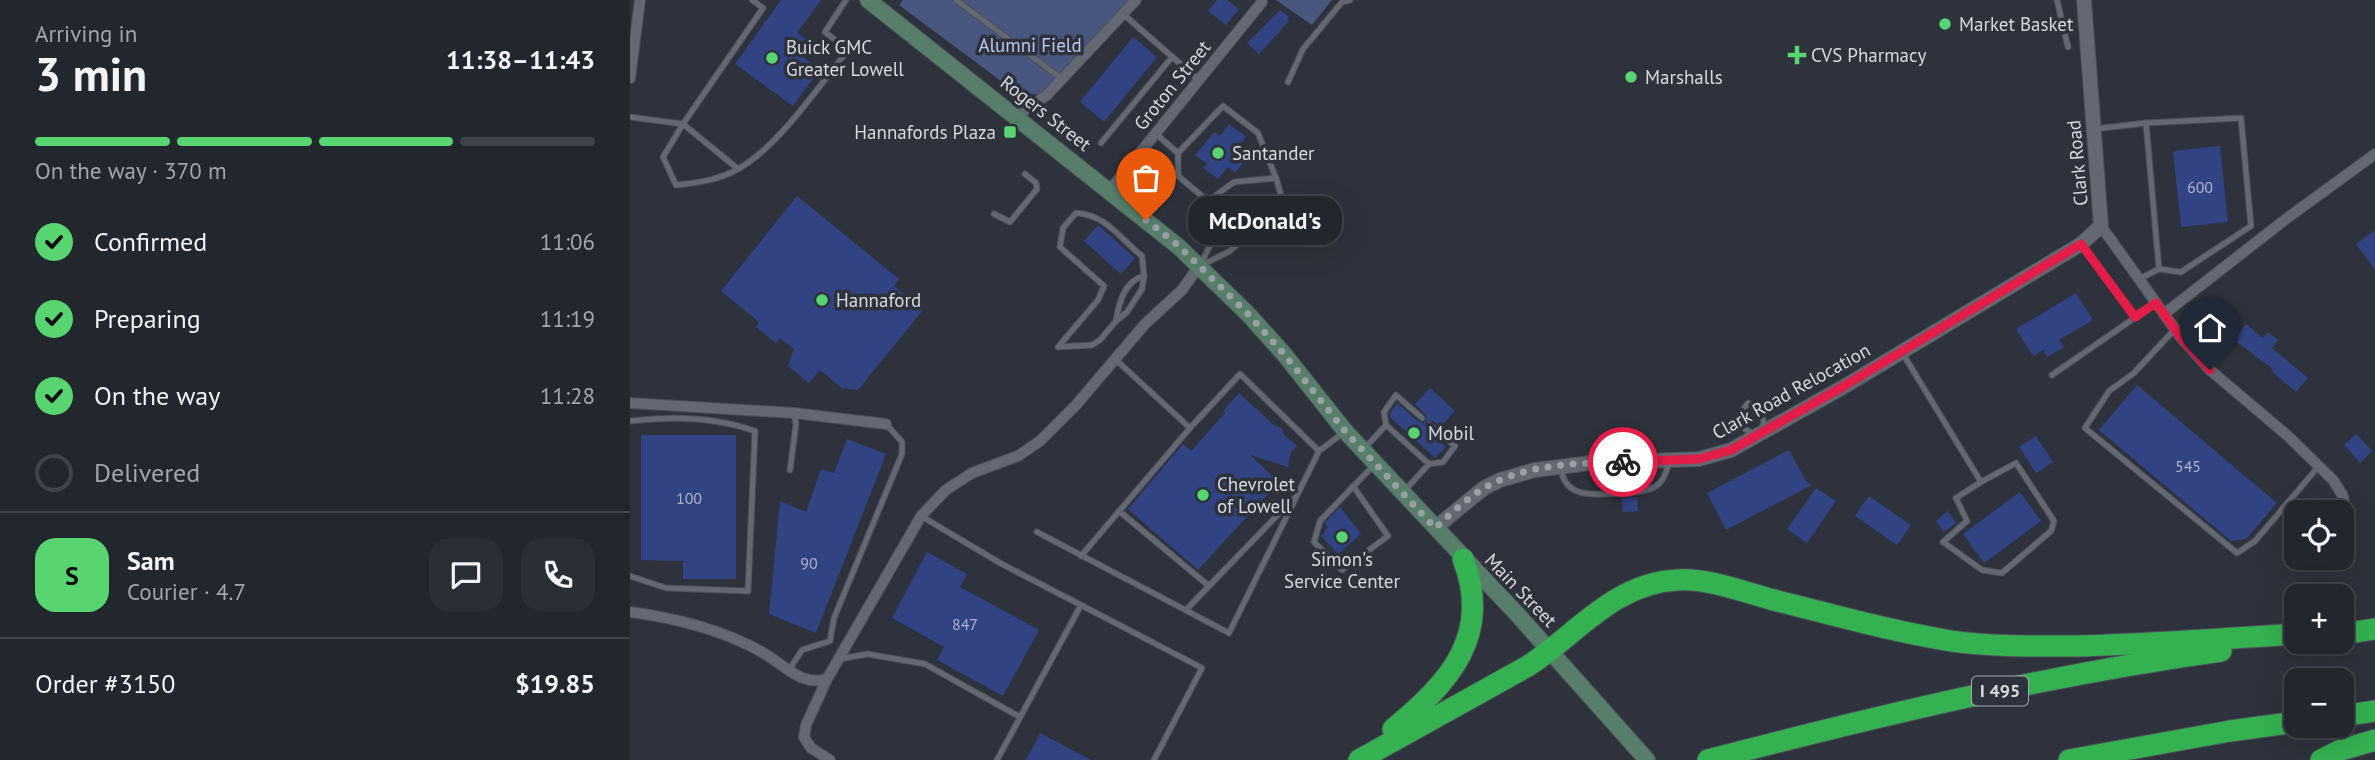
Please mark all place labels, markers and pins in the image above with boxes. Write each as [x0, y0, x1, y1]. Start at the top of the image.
place label: Market Basket [1959, 12, 2074, 36]
marker: Market Basket [1937, 16, 1953, 32]
place label: Buick GMC Greater Lowell [786, 35, 904, 81]
place label: CVS Pharmacy [1811, 43, 1926, 67]
marker: CVS Pharmacy [1789, 47, 1805, 63]
marker: Buick GMC Greater Lowell [764, 50, 780, 66]
place label: Marshalls [1645, 65, 1723, 89]
marker: Marshalls [1623, 69, 1639, 85]
place label: Hannafords Plaza [854, 120, 996, 144]
marker: Hannafords Plaza [1002, 124, 1018, 140]
place label: Santander [1232, 141, 1315, 165]
marker: Santander [1210, 145, 1226, 161]
pin [1116, 148, 1176, 220]
callout: McDonald's [1188, 196, 1342, 244]
place label: Hannaford [836, 288, 921, 312]
marker: Hannaford [814, 292, 830, 308]
pin [2180, 298, 2240, 370]
place label: Mobil [1428, 421, 1475, 445]
marker: Mobil [1406, 425, 1422, 441]
place label: Chevrolet of Lowell [1217, 472, 1295, 518]
marker: Chevrolet of Lowell [1195, 487, 1211, 503]
marker: Simon's Service Center [1334, 529, 1350, 545]
place label: Simon's Service Center [1284, 547, 1400, 593]

